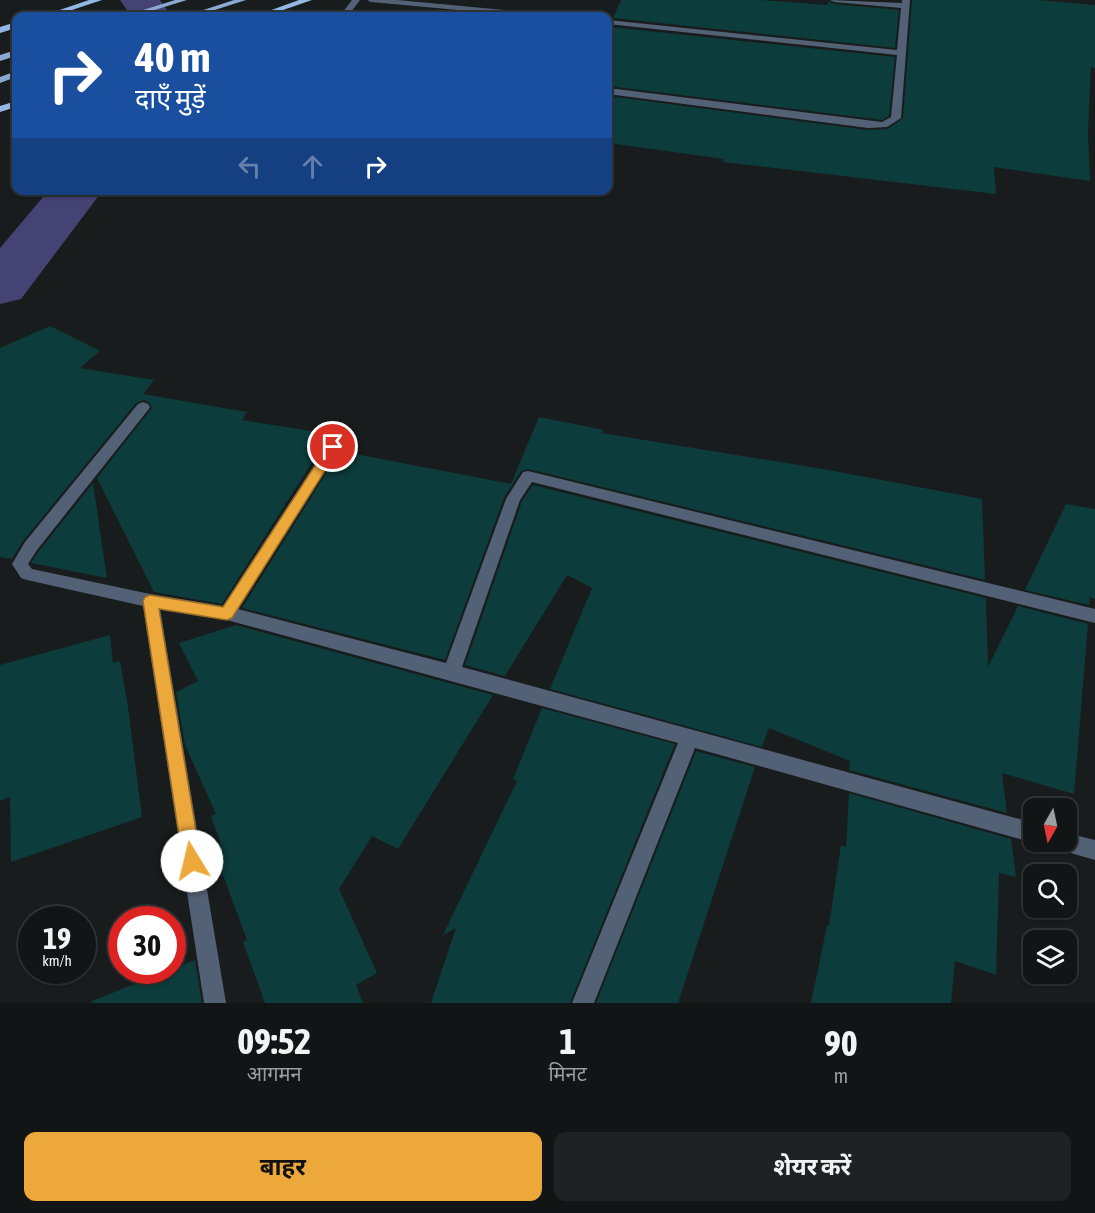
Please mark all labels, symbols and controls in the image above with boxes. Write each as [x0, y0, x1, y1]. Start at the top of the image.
text: 40 m [135, 33, 210, 81]
icon: right [36, 36, 114, 114]
text: दाएँ मुड़ें [135, 83, 206, 114]
icon: left [233, 150, 266, 183]
icon: ahead [296, 150, 329, 183]
icon: right [359, 150, 392, 183]
pin [307, 421, 358, 472]
icon: arrive [316, 430, 349, 463]
north arrow [1023, 798, 1077, 852]
map controls [1023, 798, 1077, 984]
position arrow [160, 829, 224, 893]
button: search [1023, 864, 1077, 918]
speed limit sign: 30 [108, 906, 186, 984]
text: 19 [43, 921, 71, 955]
button: layers [1023, 930, 1077, 984]
text: km/h [42, 952, 72, 969]
text: 09:52 [237, 1020, 311, 1062]
text: 1 [559, 1020, 576, 1062]
text: 90 [824, 1022, 858, 1064]
text: आगमन [247, 1062, 302, 1085]
text: मिनट [548, 1062, 587, 1085]
text: m [834, 1064, 848, 1087]
button: बाहर [24, 1132, 542, 1201]
button: शेयर करें [554, 1132, 1071, 1201]

